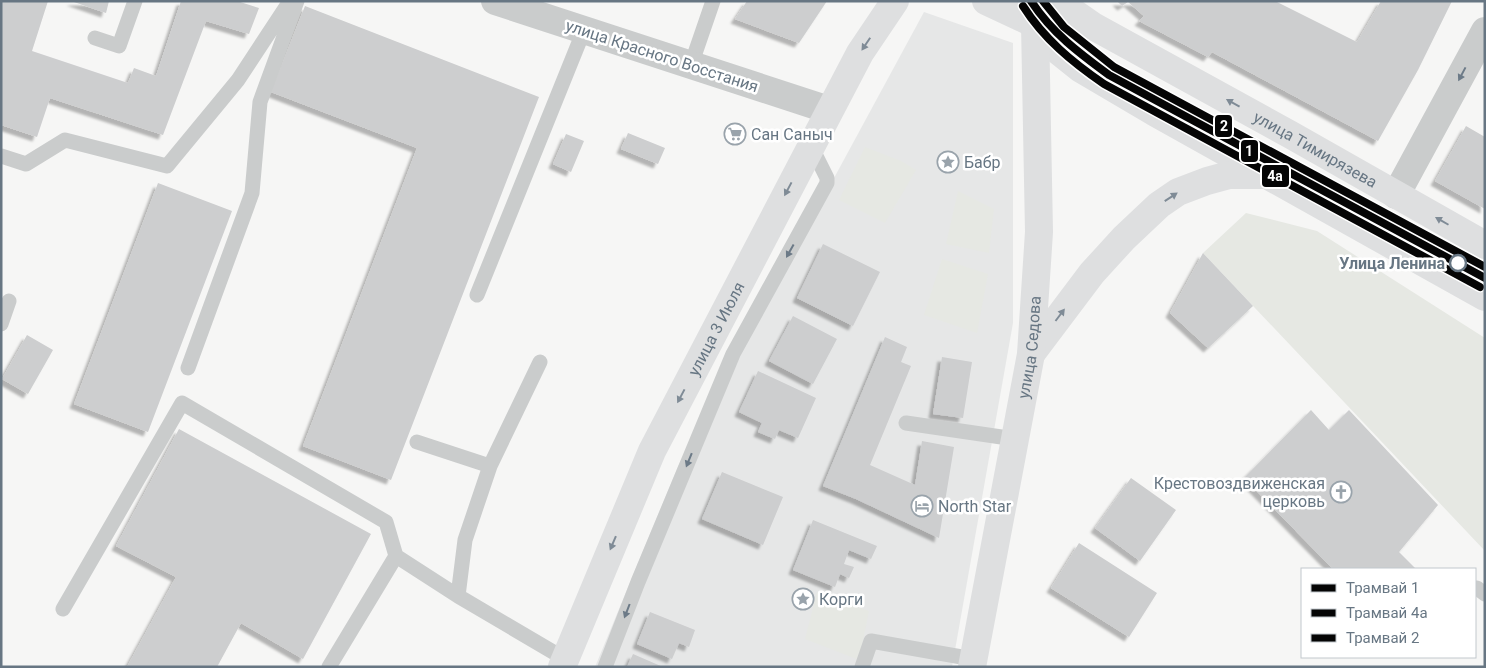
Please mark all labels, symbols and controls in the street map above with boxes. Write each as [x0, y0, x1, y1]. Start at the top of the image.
street label: улица Красного Восстания [563, 16, 761, 96]
one-way arrow [861, 38, 871, 51]
one-way arrow [1458, 67, 1466, 82]
one-way arrow [1226, 99, 1240, 107]
street label: улица Тимирязева [1250, 107, 1381, 191]
line badge: 2 [1214, 114, 1233, 138]
text: 2 [1220, 118, 1228, 134]
supermarket icon: Сан Саныч [723, 122, 747, 146]
place label: Сан Саныч [751, 125, 833, 144]
line badge: 1 [1240, 139, 1259, 163]
text: 1 [1245, 143, 1253, 159]
place icon: Бабр [936, 150, 960, 174]
place label: Бабр [964, 153, 1001, 172]
line badge: 4a [1261, 164, 1290, 188]
text: 4a [1267, 168, 1283, 184]
one-way arrow [784, 182, 792, 197]
one-way arrow [1164, 192, 1177, 202]
one-way arrow [1436, 217, 1449, 226]
one-way arrow [785, 244, 794, 258]
place label: Улица Ленина [1339, 254, 1445, 273]
marker: Улица Ленина [1449, 254, 1467, 272]
street label: улица 3 Июля [684, 279, 748, 379]
street label: улица Седова [1013, 295, 1044, 400]
one-way arrow [1055, 309, 1066, 322]
one-way arrow [677, 388, 685, 403]
one-way arrow [685, 453, 693, 468]
place label: Крестовоздвиженская церковь [1154, 474, 1325, 511]
church icon: Крестовоздвиженская церковь [1329, 480, 1353, 504]
hotel icon: North Star [910, 494, 934, 518]
place label: North Star [938, 497, 1012, 516]
one-way arrow [609, 536, 617, 550]
legend [1301, 568, 1476, 658]
text: Трамвай 1 [1346, 579, 1419, 597]
place icon: Корги [791, 587, 815, 611]
place label: Корги [819, 590, 863, 609]
one-way arrow [623, 603, 630, 618]
text: Трамвай 4a [1346, 604, 1428, 622]
text: Трамвай 2 [1346, 629, 1419, 647]

